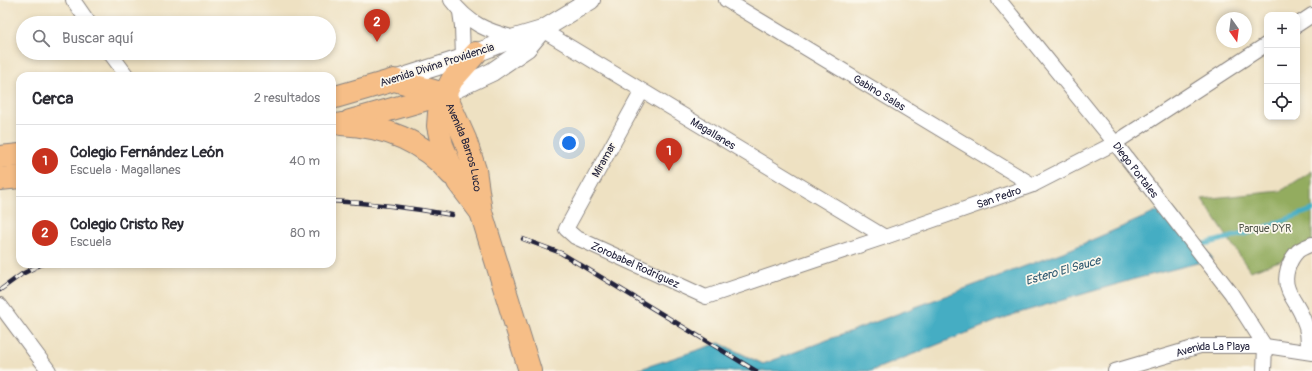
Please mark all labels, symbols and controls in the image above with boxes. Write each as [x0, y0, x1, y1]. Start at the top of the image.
pin: 2 [364, 9, 390, 42]
north arrow [1216, 12, 1252, 48]
map controls [1264, 12, 1300, 120]
button: + [1264, 12, 1300, 48]
search box [16, 16, 336, 60]
icon: search [30, 27, 52, 49]
text: Buscar aquí [62, 29, 134, 48]
street label: Avenida Divina Providencia [378, 40, 496, 90]
button: − [1264, 48, 1300, 84]
street label: Gabino Salas [851, 72, 908, 113]
button: locate [1264, 84, 1300, 120]
text: Cerca [32, 88, 73, 109]
text: 2 resultados [254, 90, 320, 106]
street label: Avenida Barros Luco [443, 101, 485, 193]
street label: Magallanes [688, 115, 738, 152]
your location [559, 133, 579, 153]
pin: 1 [656, 138, 682, 171]
street label: Diego Portales [1110, 139, 1161, 200]
street label: Miramar [589, 140, 619, 180]
text: Colegio Fernández León [70, 143, 224, 162]
text: 1 [42, 153, 48, 169]
text: 40 m [289, 153, 320, 169]
text: Escuela · Magallanes [70, 162, 181, 178]
street label: San Pedro [975, 183, 1023, 211]
text: Colegio Cristo Rey [70, 215, 184, 234]
park label: Parque DYR [1239, 222, 1291, 235]
text: 2 [41, 225, 49, 241]
text: 80 m [290, 225, 320, 241]
text: Escuela [70, 234, 111, 250]
street label: Zorobabel Rodríguez [589, 239, 682, 291]
water label: Estero El Sauce [1024, 253, 1103, 289]
street label: Avenida La Playa [1174, 340, 1250, 359]

